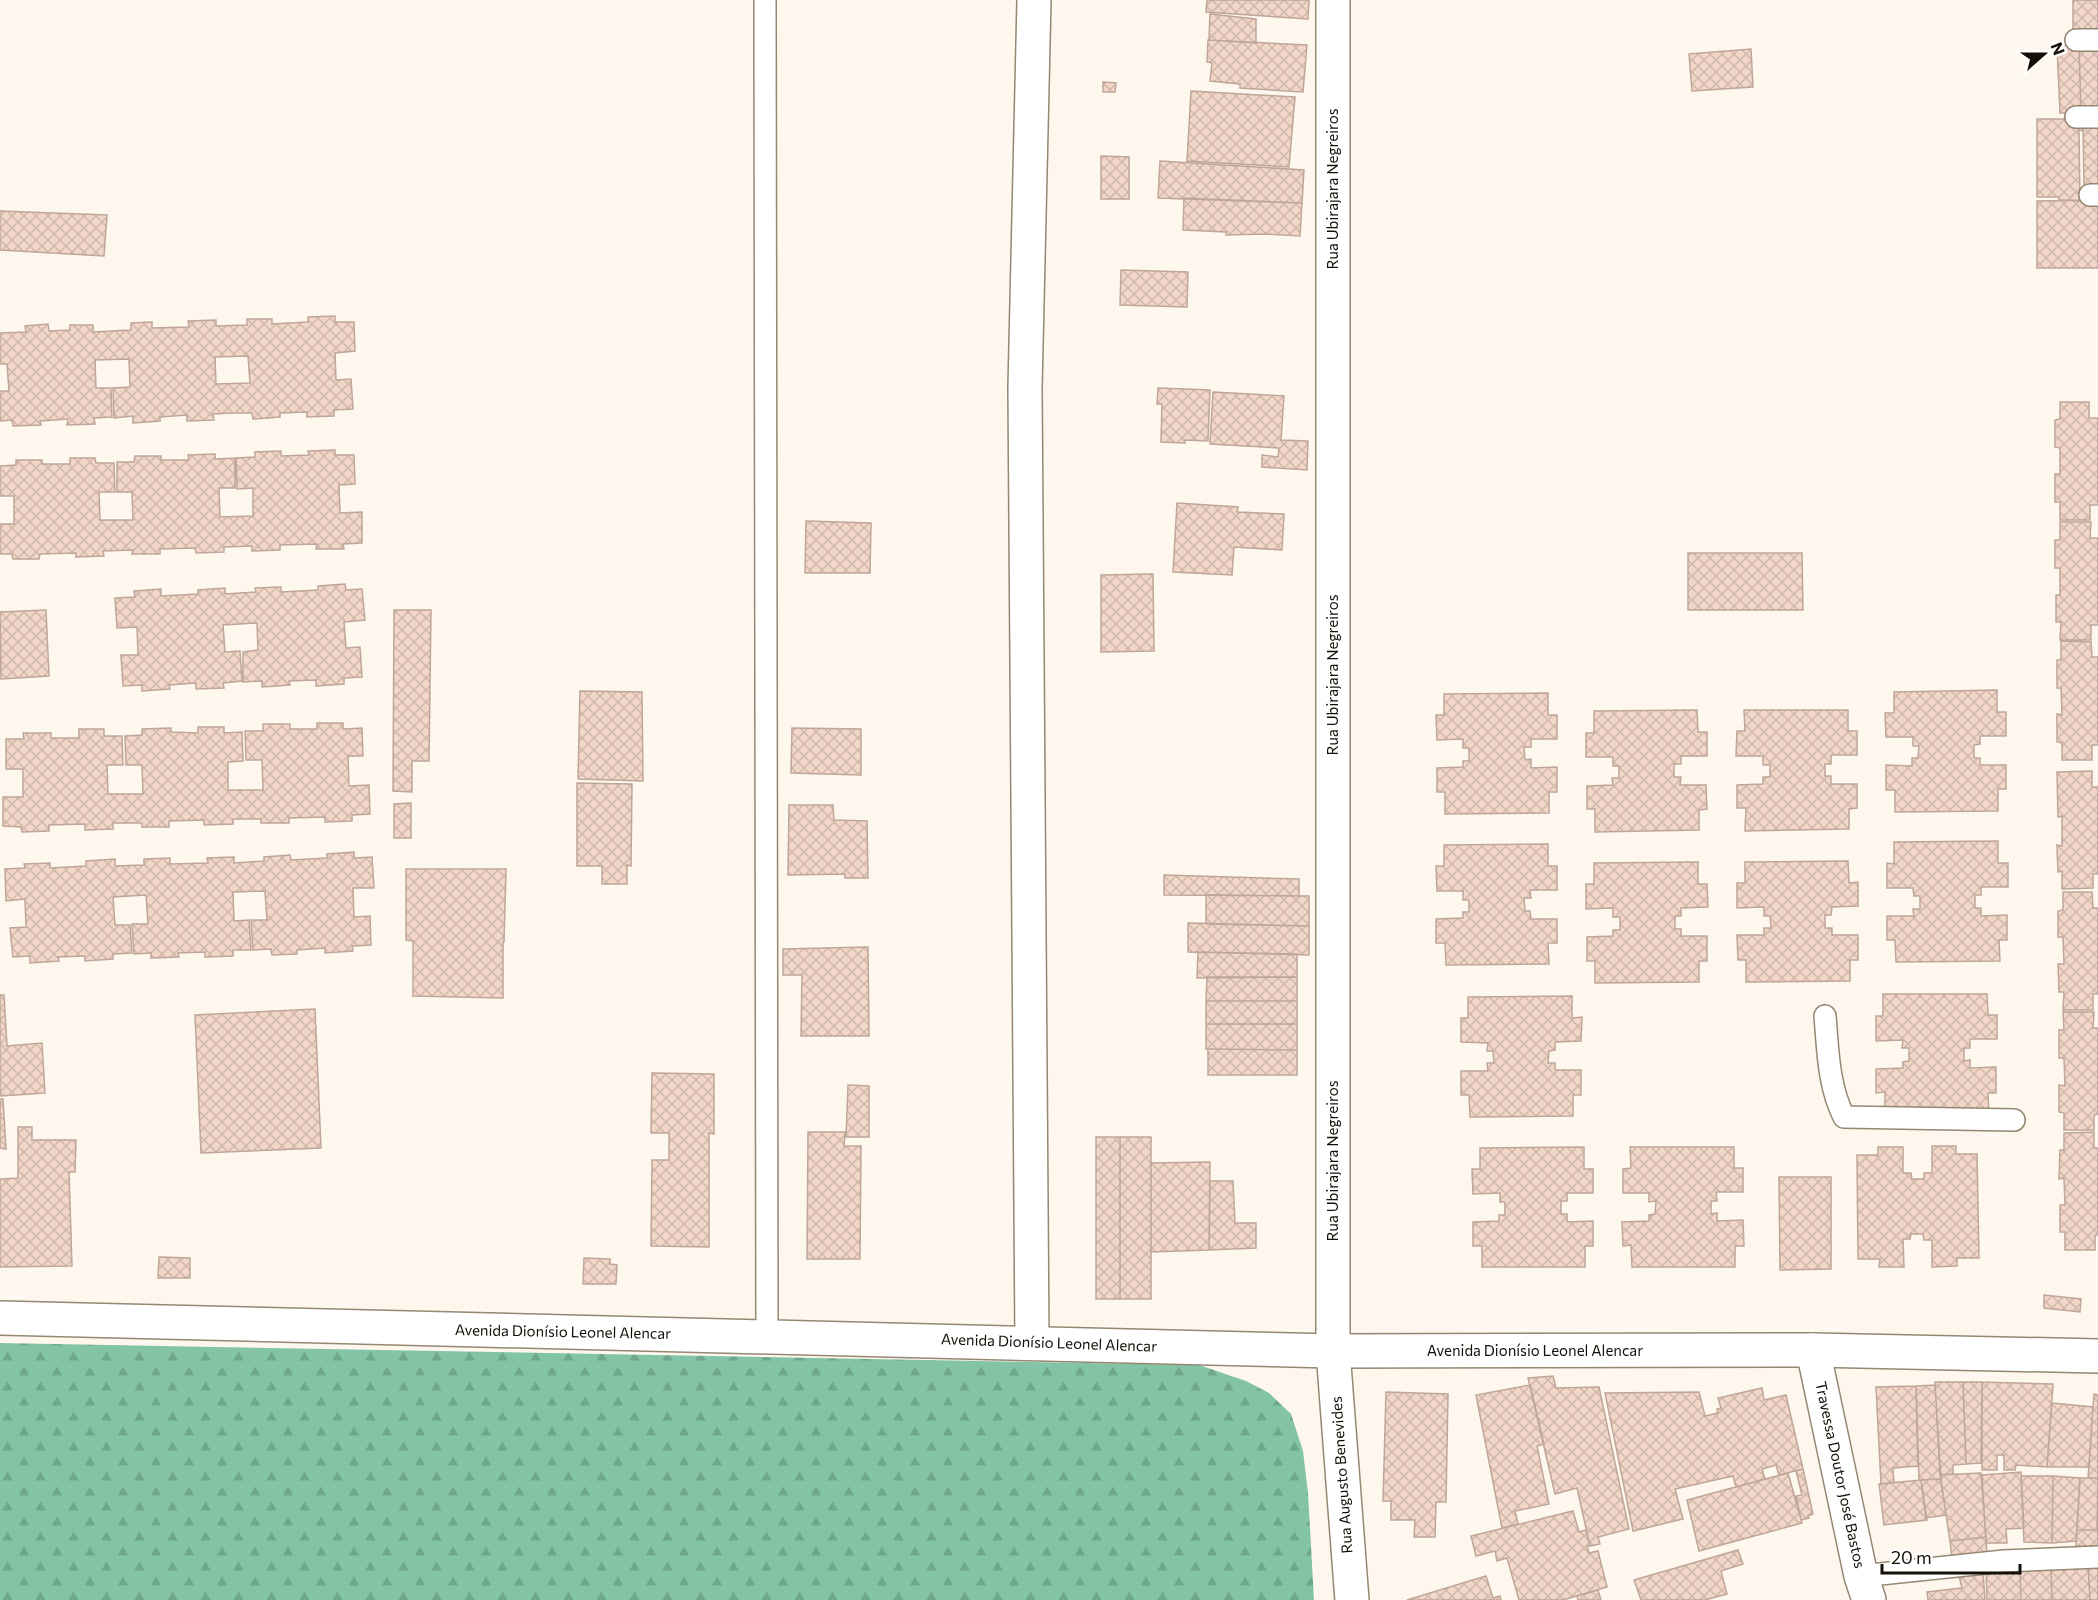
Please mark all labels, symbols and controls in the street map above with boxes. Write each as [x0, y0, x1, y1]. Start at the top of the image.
north arrow [2014, 24, 2074, 84]
text: N [2047, 39, 2069, 57]
street label: Rua Ubirajara Negreiros [1323, 108, 1341, 269]
street label: Rua Ubirajara Negreiros [1323, 594, 1341, 755]
street label: Rua Ubirajara Negreiros [1323, 1080, 1341, 1241]
street label: Avenida Dionísio Leonel Alencar [455, 1320, 671, 1342]
street label: Avenida Dionísio Leonel Alencar [941, 1329, 1157, 1355]
street label: Avenida Dionísio Leonel Alencar [1427, 1341, 1643, 1359]
street label: Travessa Doutor José Bastos [1812, 1380, 1870, 1570]
street label: Rua Augusto Benevides [1327, 1396, 1355, 1554]
scale bar [1882, 1537, 2020, 1575]
text: 20 m [1891, 1546, 1932, 1568]

